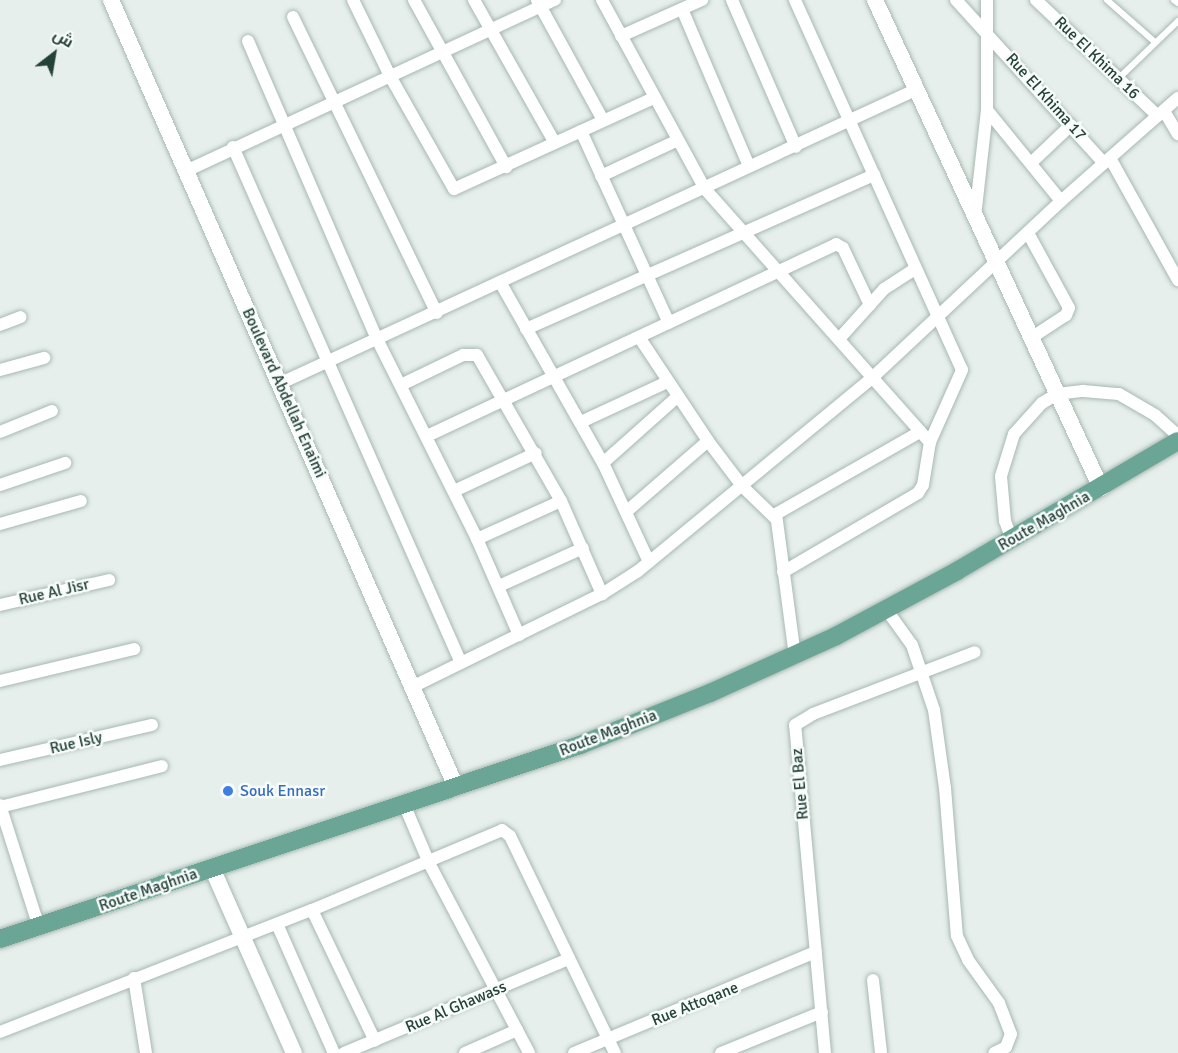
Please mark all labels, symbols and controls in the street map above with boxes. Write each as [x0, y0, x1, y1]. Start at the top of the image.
street label: Rue El Khima 16 [1050, 13, 1144, 103]
north arrow [24, 24, 84, 84]
text: ش [49, 25, 77, 52]
street label: Rue El Khima 17 [1002, 49, 1090, 145]
street label: Boulevard Abdellah Enaimi [238, 305, 330, 481]
street label: Route Maghnia [995, 487, 1093, 555]
street label: Rue Al Jisr [17, 575, 91, 609]
street label: Route Maghnia [557, 706, 659, 760]
street label: Rue Isly [48, 728, 104, 758]
street label: Rue El Baz [787, 747, 813, 821]
place label: Souk Ennasr [240, 781, 325, 801]
marker: Souk Ennasr [221, 784, 235, 798]
street label: Route Maghnia [96, 864, 200, 916]
street label: Rue Al Ghawass [403, 977, 509, 1037]
street label: Rue Attoqane [649, 978, 741, 1030]

